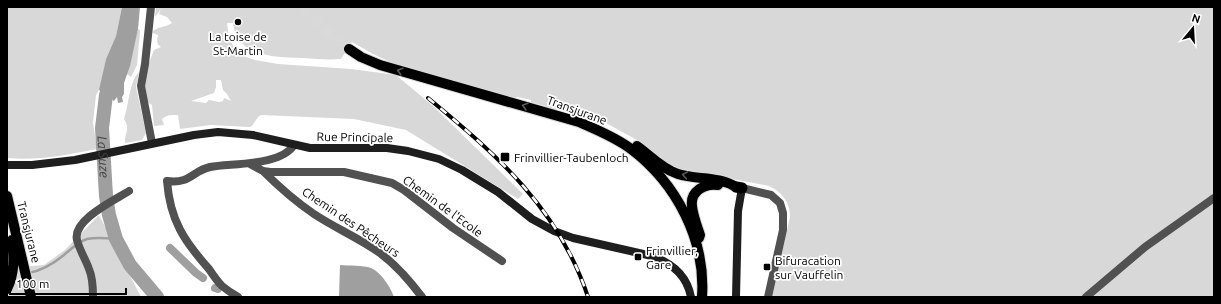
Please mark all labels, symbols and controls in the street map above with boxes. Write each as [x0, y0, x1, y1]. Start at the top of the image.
north arrow [1173, 8, 1213, 48]
text: N [1190, 12, 1202, 25]
marker: La toise de St-Martin [233, 17, 243, 27]
place label: La toise de St-Martin [209, 30, 267, 57]
one-way arrow [397, 67, 404, 76]
street label: Transjurane [545, 93, 609, 127]
one-way arrow [522, 102, 529, 111]
street label: Rue Principale [317, 130, 393, 144]
water label: La Suze [95, 135, 112, 179]
marker: Frinvillier-Taubenloch [499, 151, 511, 163]
place label: Frinvillier-Taubenloch [514, 151, 629, 164]
one-way arrow [682, 172, 688, 180]
street label: Chemin de l'Ecole [401, 173, 485, 239]
street label: Chemin des Pêcheurs [300, 185, 402, 259]
street label: Transjurane [15, 200, 43, 264]
place label: Frinvillier, Gare [646, 244, 698, 271]
marker: Frinvillier, Gare [633, 252, 643, 262]
place label: Bifuracation sur Vauffelin [775, 254, 843, 281]
marker: Bifuracation sur Vauffelin [762, 262, 772, 272]
scale bar [10, 270, 126, 296]
text: 100 m [16, 277, 49, 290]

